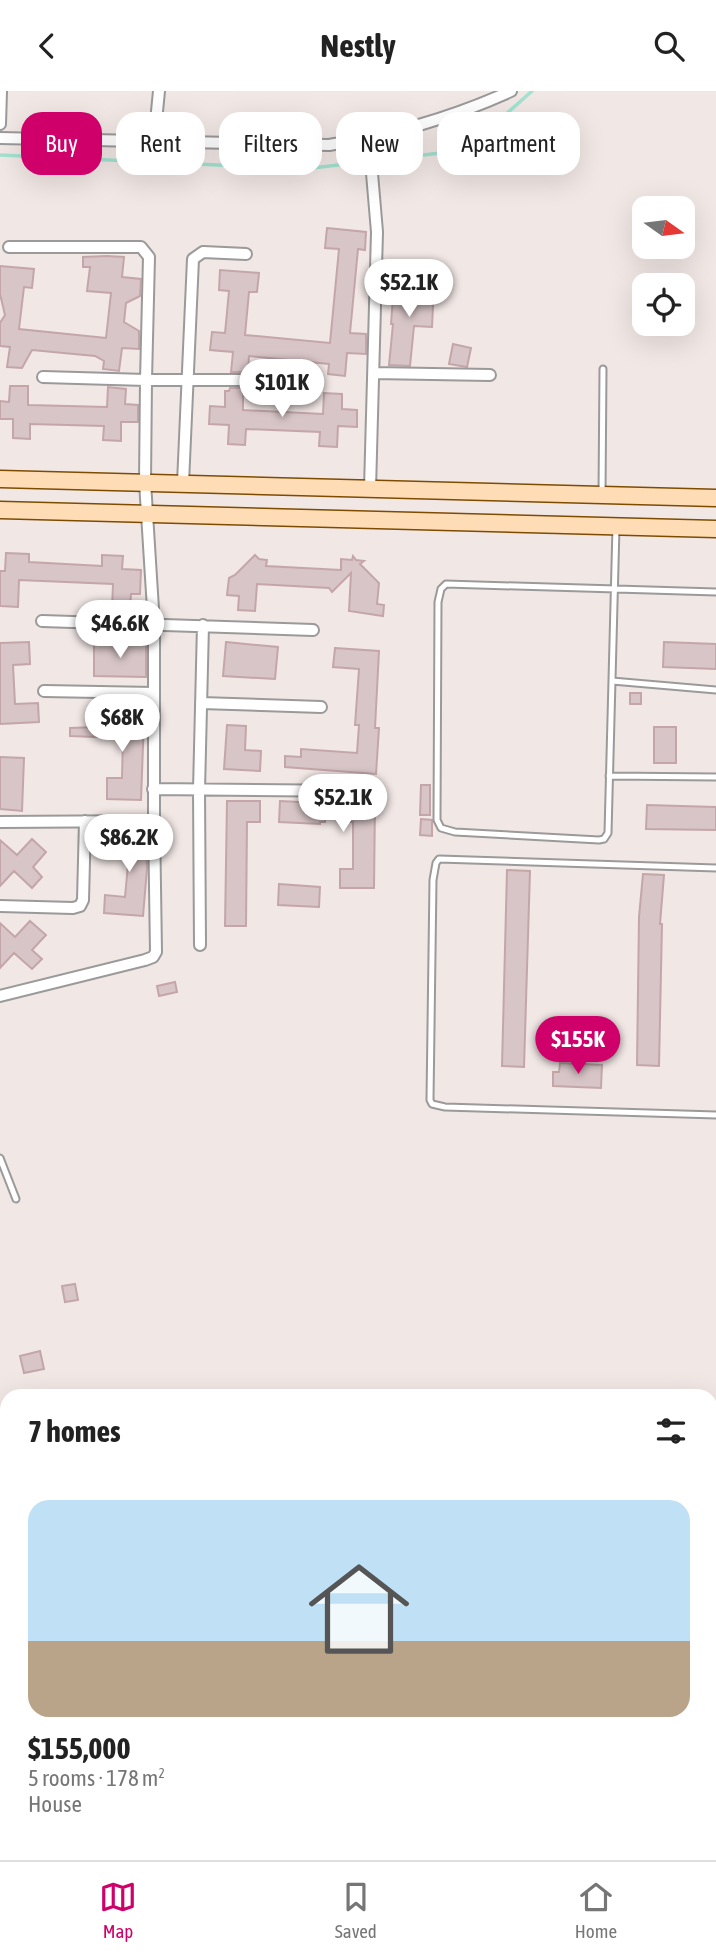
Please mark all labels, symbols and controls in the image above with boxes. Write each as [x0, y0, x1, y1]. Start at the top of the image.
icon: back [28, 27, 66, 65]
text: Nestly [320, 27, 396, 64]
icon: search [650, 27, 688, 65]
chip: Buy [21, 112, 102, 175]
chip: Rent [116, 112, 205, 175]
chip: Filters [219, 112, 322, 175]
chip: New [336, 112, 423, 175]
chip: Apartment [437, 112, 580, 175]
north arrow [632, 196, 695, 259]
map controls [632, 196, 695, 336]
pin: $52.1K [352, 259, 466, 319]
text: $52.1K [380, 269, 438, 295]
button: locate [632, 273, 695, 336]
pin: $101K [233, 359, 331, 419]
text: $101K [255, 369, 309, 395]
pin: $46.6K [63, 601, 177, 660]
text: $46.6K [91, 610, 149, 636]
pin: $68K [81, 695, 163, 754]
text: $68K [101, 704, 143, 730]
pin: $52.1K [286, 775, 400, 834]
text: $52.1K [314, 784, 372, 810]
pin: $86.2K [72, 815, 186, 874]
text: $86.2K [100, 824, 158, 850]
pin: $155K [529, 1017, 627, 1076]
text: $155K [551, 1026, 605, 1052]
icon: filters [652, 1412, 690, 1450]
text: 7 homes [28, 1414, 121, 1448]
icon: home [296, 1546, 422, 1672]
text: $155,000 [28, 1731, 131, 1765]
text: 5 rooms · 178 m² [28, 1765, 165, 1791]
text: House [28, 1791, 82, 1817]
tab: Map [99, 1878, 137, 1942]
tab: Saved [335, 1878, 377, 1942]
tab: Home [575, 1878, 617, 1942]

